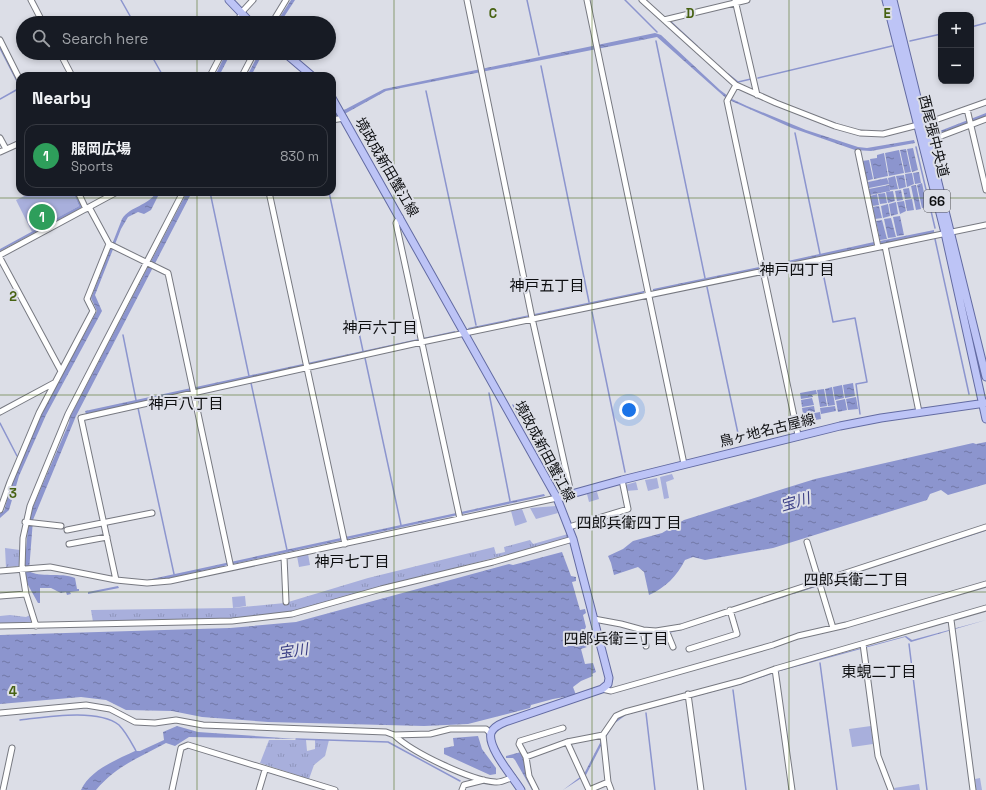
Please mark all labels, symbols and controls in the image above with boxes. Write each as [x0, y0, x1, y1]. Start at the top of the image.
text: C [489, 5, 497, 22]
text: D [686, 5, 695, 22]
text: E [883, 5, 891, 22]
map controls [938, 12, 974, 84]
button: + [938, 12, 974, 48]
search box [16, 16, 336, 60]
icon: search [30, 27, 52, 49]
text: Search here [62, 29, 148, 48]
button: − [938, 48, 974, 84]
text: Nearby [32, 87, 91, 109]
street label: 西尾張中央道 [915, 93, 953, 179]
street label: 境政成新田蟹江線 [351, 114, 423, 220]
text: 服岡広場 [71, 139, 131, 158]
text: 1 [43, 148, 49, 165]
text: 830 m [280, 148, 319, 165]
text: Sports [71, 158, 113, 175]
road number: 66 [924, 190, 950, 212]
pin: 1 [29, 202, 55, 232]
district label: 神戸四丁目 [759, 260, 835, 279]
district label: 神戸五丁目 [509, 276, 585, 295]
text: 2 [9, 288, 17, 305]
district label: 神戸六丁目 [342, 318, 418, 337]
district label: 神戸八丁目 [148, 394, 224, 413]
street label: 境政成新田蟹江線 [511, 397, 579, 505]
your location [619, 400, 639, 420]
street label: 鳥ヶ地名古屋線 [717, 409, 817, 451]
text: 3 [9, 485, 17, 502]
water label: 宝川 [778, 488, 814, 515]
district label: 四郎兵衛四丁目 [576, 513, 682, 532]
district label: 神戸七丁目 [314, 552, 390, 571]
district label: 四郎兵衛二丁目 [803, 570, 909, 589]
district label: 四郎兵衛三丁目 [563, 629, 669, 648]
water label: 宝川 [277, 639, 311, 662]
district label: 東蜆二丁目 [841, 662, 917, 681]
text: 4 [9, 683, 17, 700]

